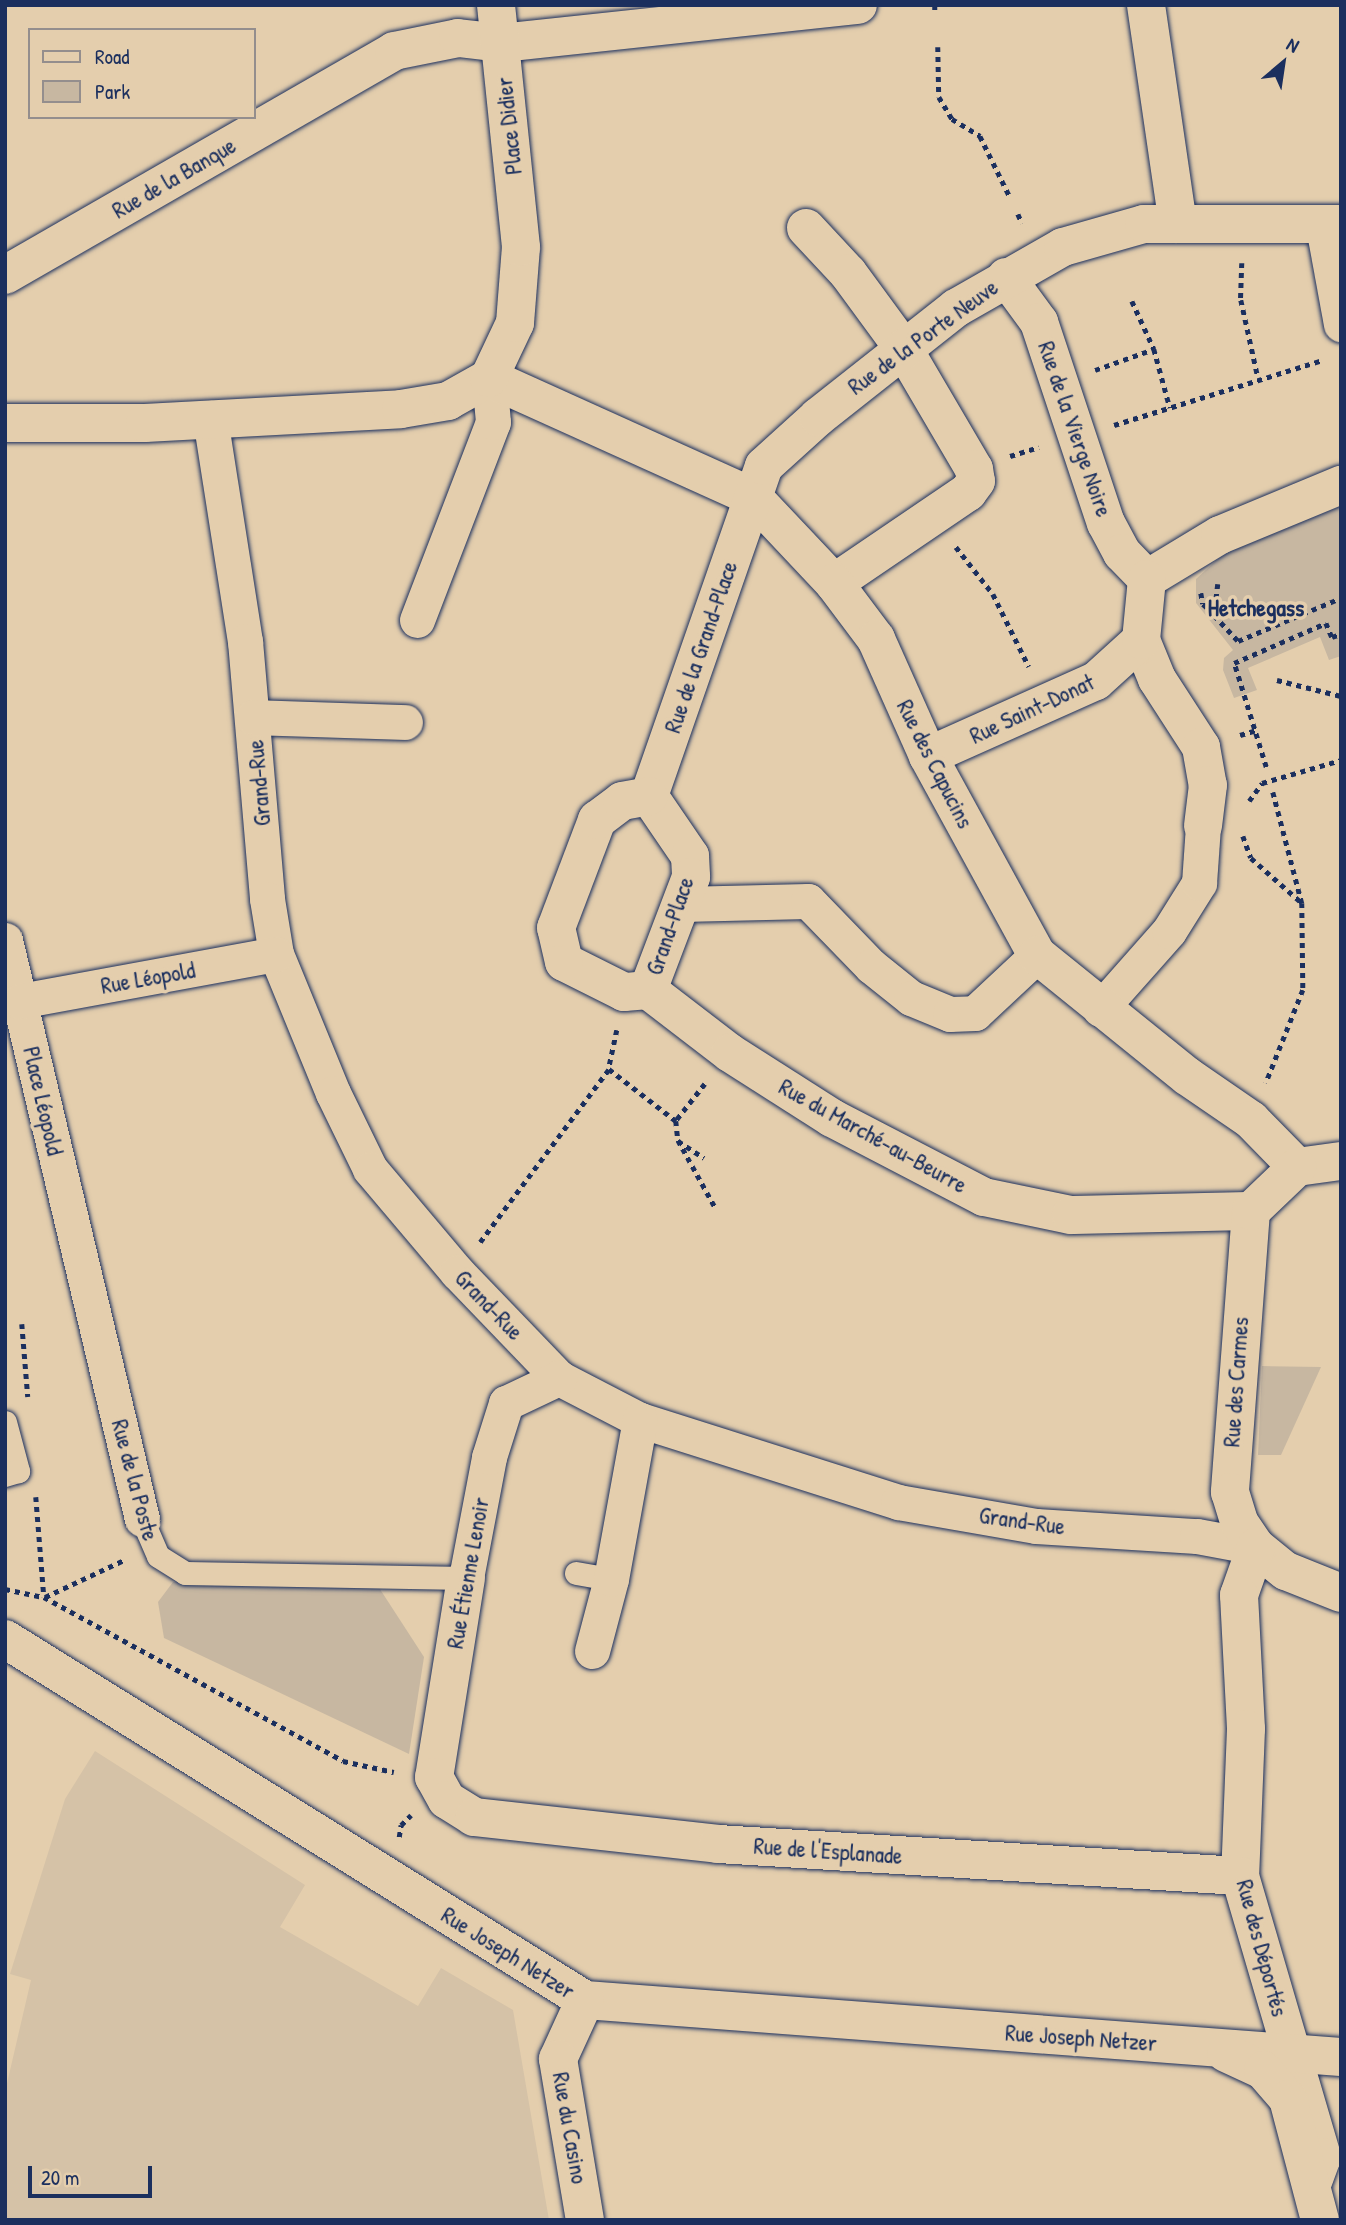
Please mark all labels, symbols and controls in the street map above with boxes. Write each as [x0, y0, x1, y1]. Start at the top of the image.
legend [28, 28, 256, 119]
north arrow [1248, 28, 1318, 98]
text: N [1282, 31, 1304, 58]
text: Road [95, 42, 129, 71]
street label: Place Didier [490, 76, 528, 176]
text: Park [95, 77, 130, 106]
street label: Rue de la Banque [107, 132, 241, 224]
street label: Rue de la Porte Neuve [843, 273, 1003, 401]
street label: Rue de la Vierge Noire [1032, 338, 1118, 520]
street label: Rue de la Grand-Place [659, 558, 743, 736]
district label: Hetchegass [1208, 594, 1304, 622]
street label: Rue Saint-Donat [965, 668, 1099, 750]
street label: Rue des Capucins [891, 695, 979, 833]
street label: Grand-Rue [241, 739, 277, 827]
street label: Grand-Place [640, 873, 700, 979]
street label: Rue Léopold [99, 956, 197, 1000]
street label: Place Léopold [17, 1044, 69, 1158]
street label: Rue du Marché-au-Beurre [774, 1073, 972, 1199]
street label: Grand-Rue [449, 1264, 529, 1346]
street label: Rue des Carmes [1218, 1316, 1254, 1448]
street label: Rue de la Poste [106, 1416, 164, 1544]
street label: Rue Étienne Lenoir [441, 1495, 495, 1651]
street label: Grand-Rue [977, 1501, 1067, 1541]
street label: Rue de l'Esplanade [753, 1832, 903, 1870]
street label: Rue des Déportés [1231, 1877, 1293, 2019]
street label: Rue Joseph Netzer [436, 1901, 580, 2005]
street label: Rue Joseph Netzer [1004, 2019, 1158, 2057]
street label: Rue du Casino [547, 2070, 593, 2186]
scale bar [32, 2152, 156, 2196]
text: 20 m [41, 2163, 79, 2192]

